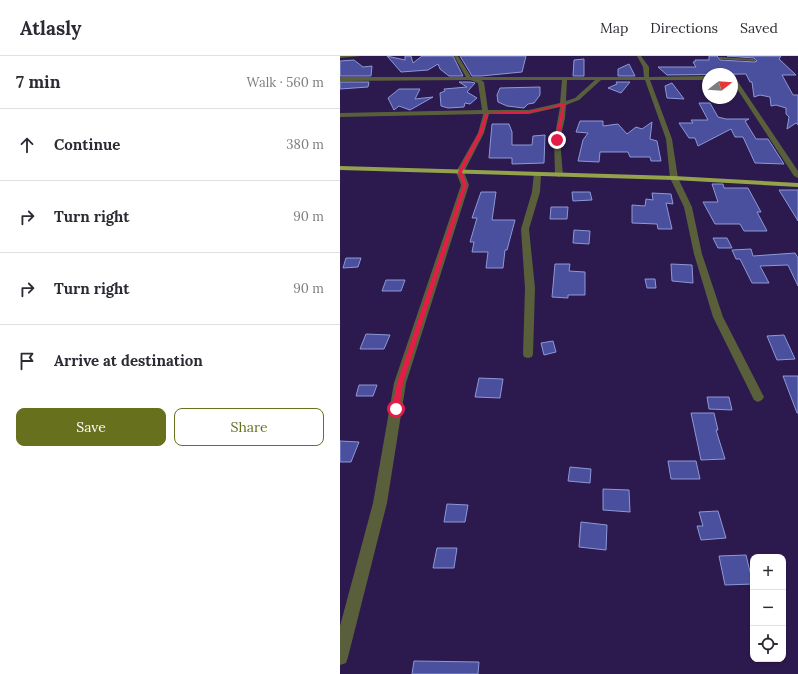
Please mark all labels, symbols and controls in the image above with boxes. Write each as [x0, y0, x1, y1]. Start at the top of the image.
text: Atlasly [20, 16, 81, 40]
text: Map [600, 19, 628, 37]
text: Directions [650, 19, 718, 37]
text: Saved [740, 19, 778, 37]
north arrow [702, 68, 738, 104]
text: 7 min [16, 71, 61, 93]
text: Walk · 560 m [247, 74, 324, 91]
route end [548, 131, 566, 149]
icon: ahead [16, 134, 38, 156]
text: Continue [54, 135, 120, 154]
text: 380 m [286, 136, 324, 153]
icon: right [16, 206, 38, 228]
text: Turn right [54, 207, 130, 226]
text: 90 m [293, 208, 324, 225]
icon: right [16, 278, 38, 300]
text: Turn right [54, 279, 130, 298]
text: 90 m [293, 280, 324, 297]
icon: arrive [16, 350, 38, 372]
text: Arrive at destination [54, 351, 203, 370]
route start [387, 400, 405, 418]
button: Save [16, 408, 166, 446]
button: Share [174, 408, 324, 446]
map controls [750, 554, 786, 662]
button: + [750, 554, 786, 590]
button: − [750, 590, 786, 626]
button: locate [750, 626, 786, 662]

